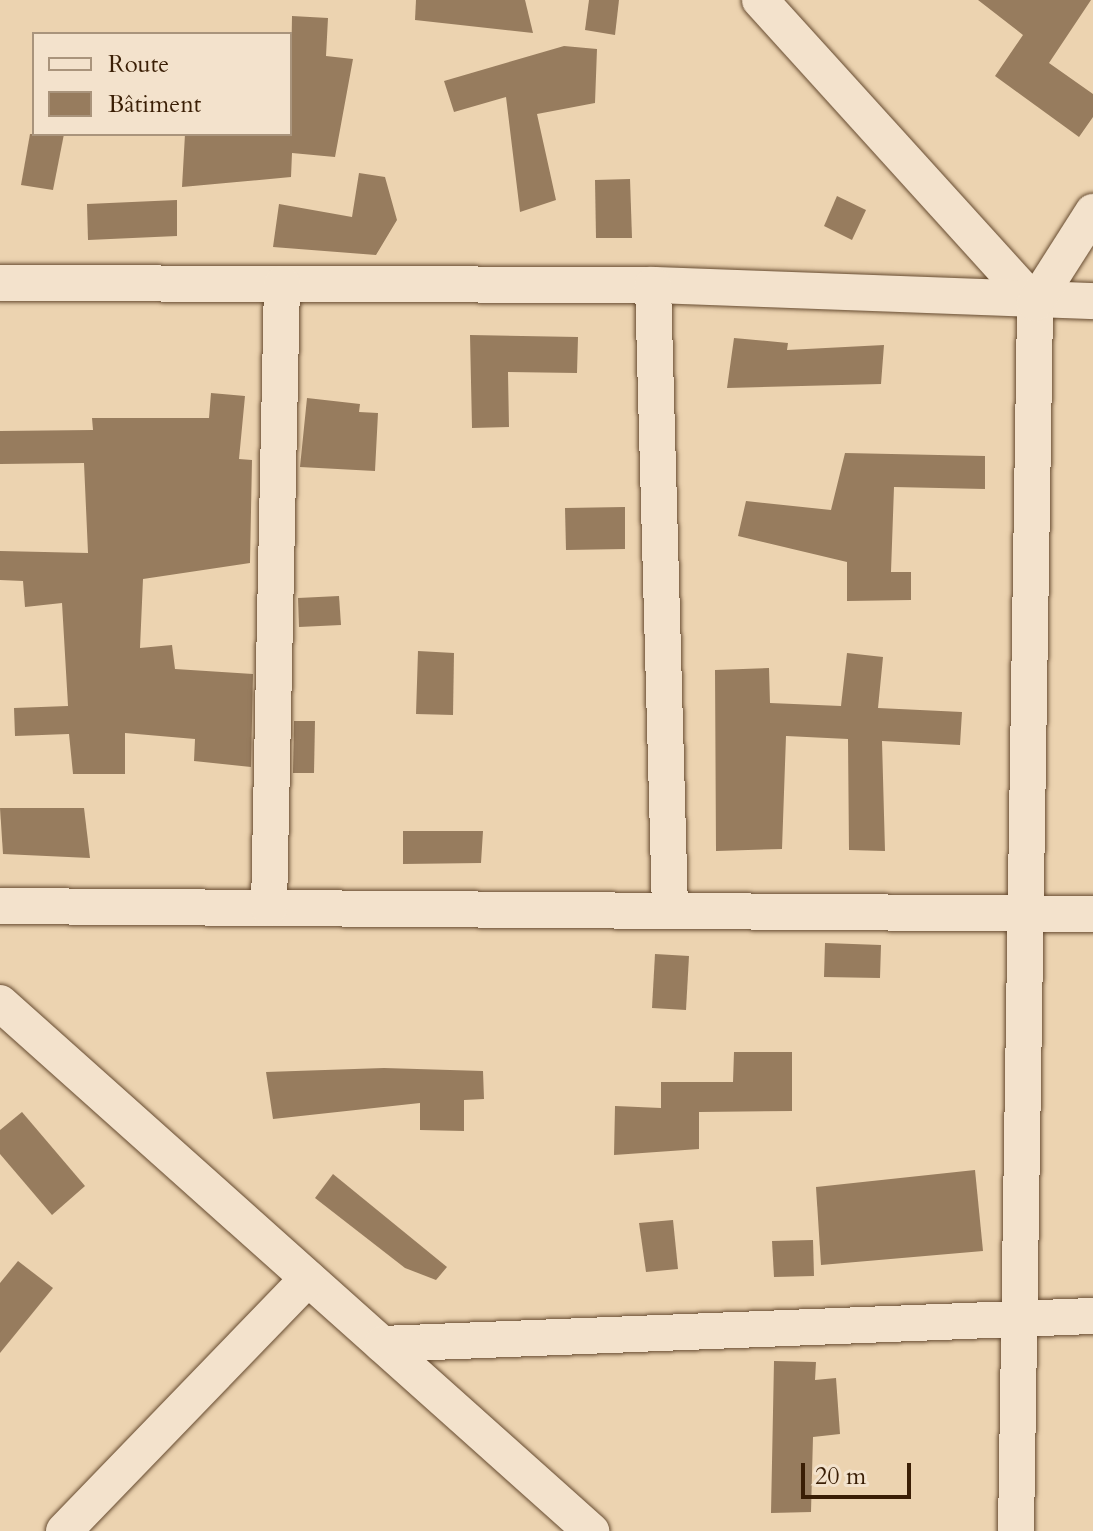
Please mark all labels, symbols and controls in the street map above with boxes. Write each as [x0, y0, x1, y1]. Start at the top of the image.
legend [32, 32, 292, 136]
text: Route [108, 48, 169, 81]
text: Bâtiment [108, 88, 201, 121]
scale bar [805, 1447, 915, 1497]
text: 20 m [815, 1460, 866, 1493]

